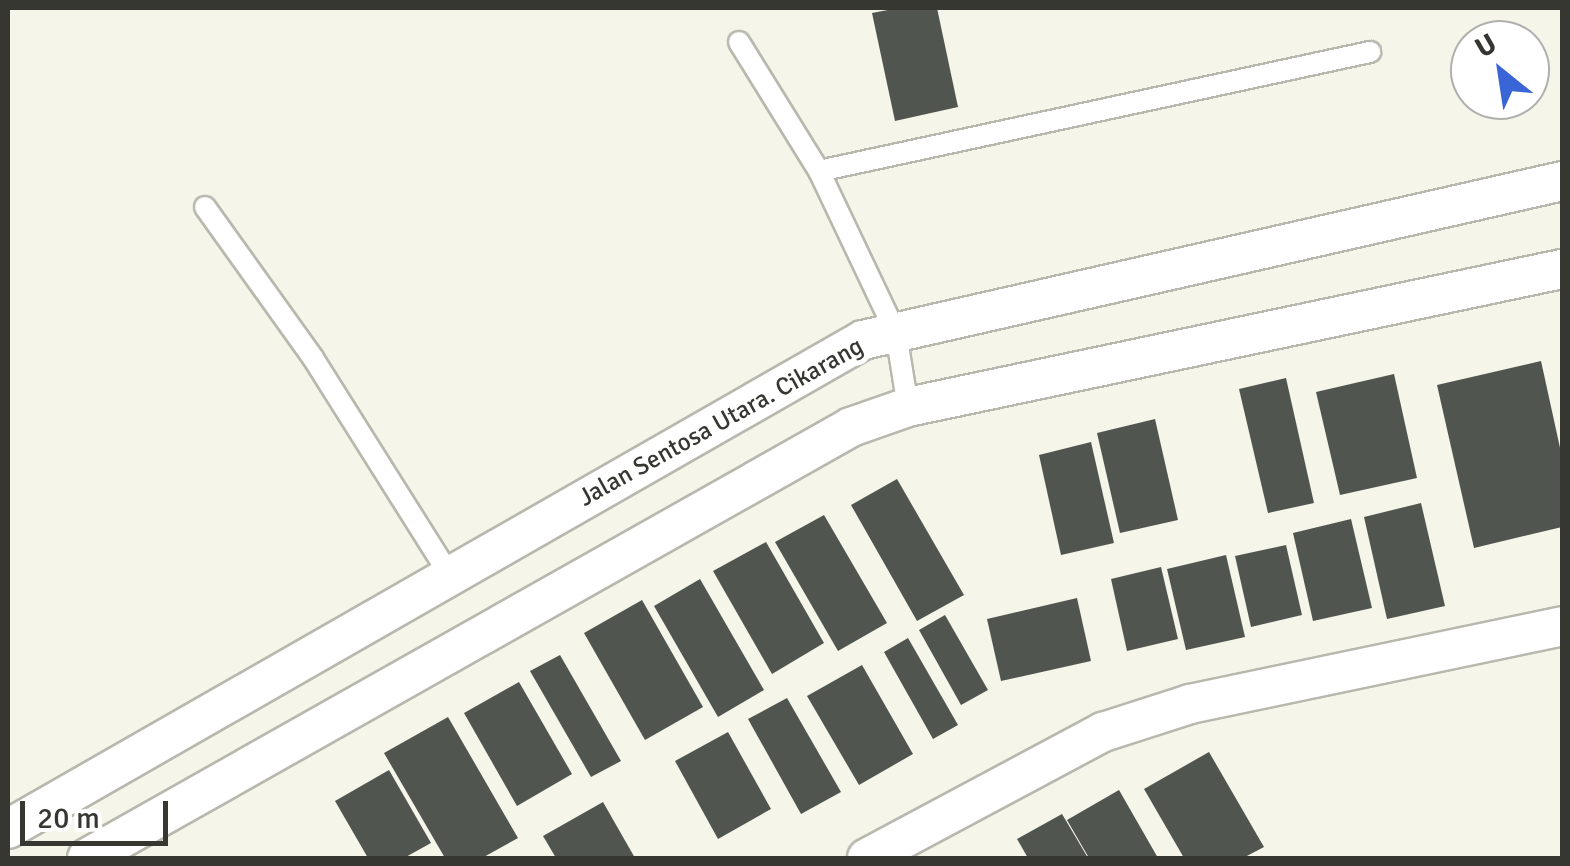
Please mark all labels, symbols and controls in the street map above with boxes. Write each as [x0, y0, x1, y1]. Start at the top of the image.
north arrow [1450, 20, 1550, 120]
text: U [1469, 26, 1503, 65]
street label: Jalan Sentosa Utara. Cikarang [574, 331, 868, 513]
scale bar [25, 781, 172, 843]
text: 20 m [37, 800, 100, 837]

